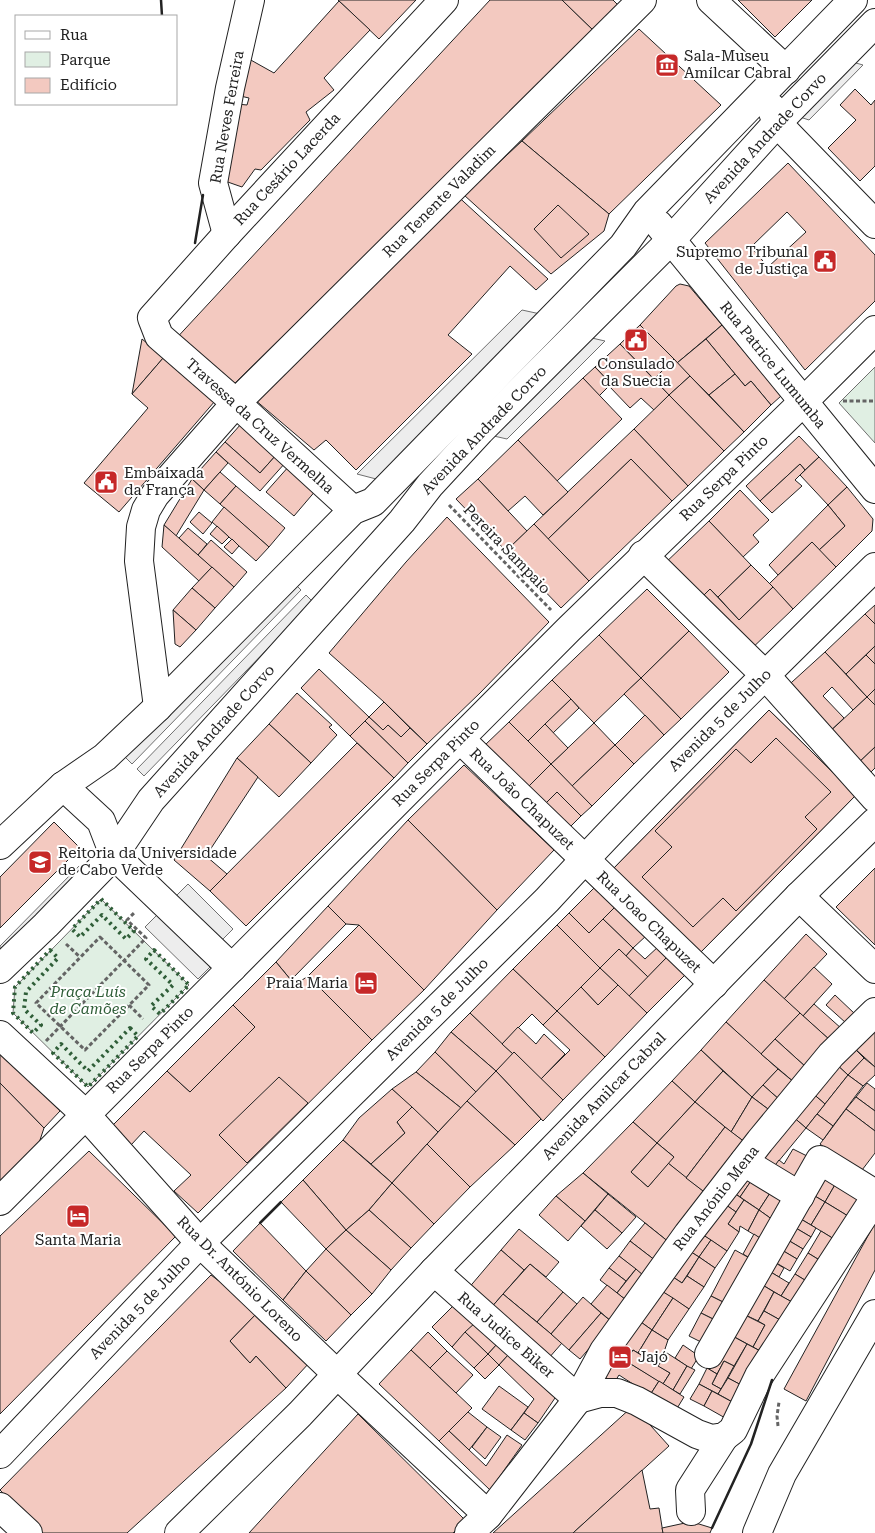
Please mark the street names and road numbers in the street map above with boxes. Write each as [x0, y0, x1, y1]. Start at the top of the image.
street label: Rua Neves Ferreira [206, 49, 248, 185]
street label: Avenida Andrade Corvo [700, 69, 830, 207]
street label: Rua Cesário Lacerda [230, 109, 344, 229]
street label: Rua Tenente Valadim [379, 141, 499, 261]
street label: Rua Patrice Lumumba [716, 298, 830, 432]
street label: Travessa da Cruz Vermelha [182, 355, 338, 497]
street label: Avenida Andrade Corvo [418, 362, 550, 498]
street label: Rua Serpa Pinto [676, 431, 772, 525]
street label: Pereira Sampaio [460, 500, 554, 598]
street label: Avenida Andrade Corvo [150, 661, 278, 801]
street label: Avenida 5 de Julho [665, 665, 775, 775]
street label: Rua Serpa Pinto [389, 716, 483, 810]
street label: Rua João Chapuzet [466, 744, 578, 854]
street label: Rua Joao Chapuzet [593, 867, 705, 977]
street label: Avenida 5 de Julho [382, 954, 492, 1064]
street label: Rua Serpa Pinto [103, 1003, 197, 1097]
street label: Avenida Amilcar Cabral [538, 1028, 670, 1163]
street label: Rua Anónio Mena [669, 1142, 763, 1254]
street label: Rua Dr. António Loreno [173, 1212, 307, 1346]
street label: Avenida 5 de Julho [86, 1251, 194, 1363]
street label: Rua Judice Biker [454, 1288, 558, 1382]

